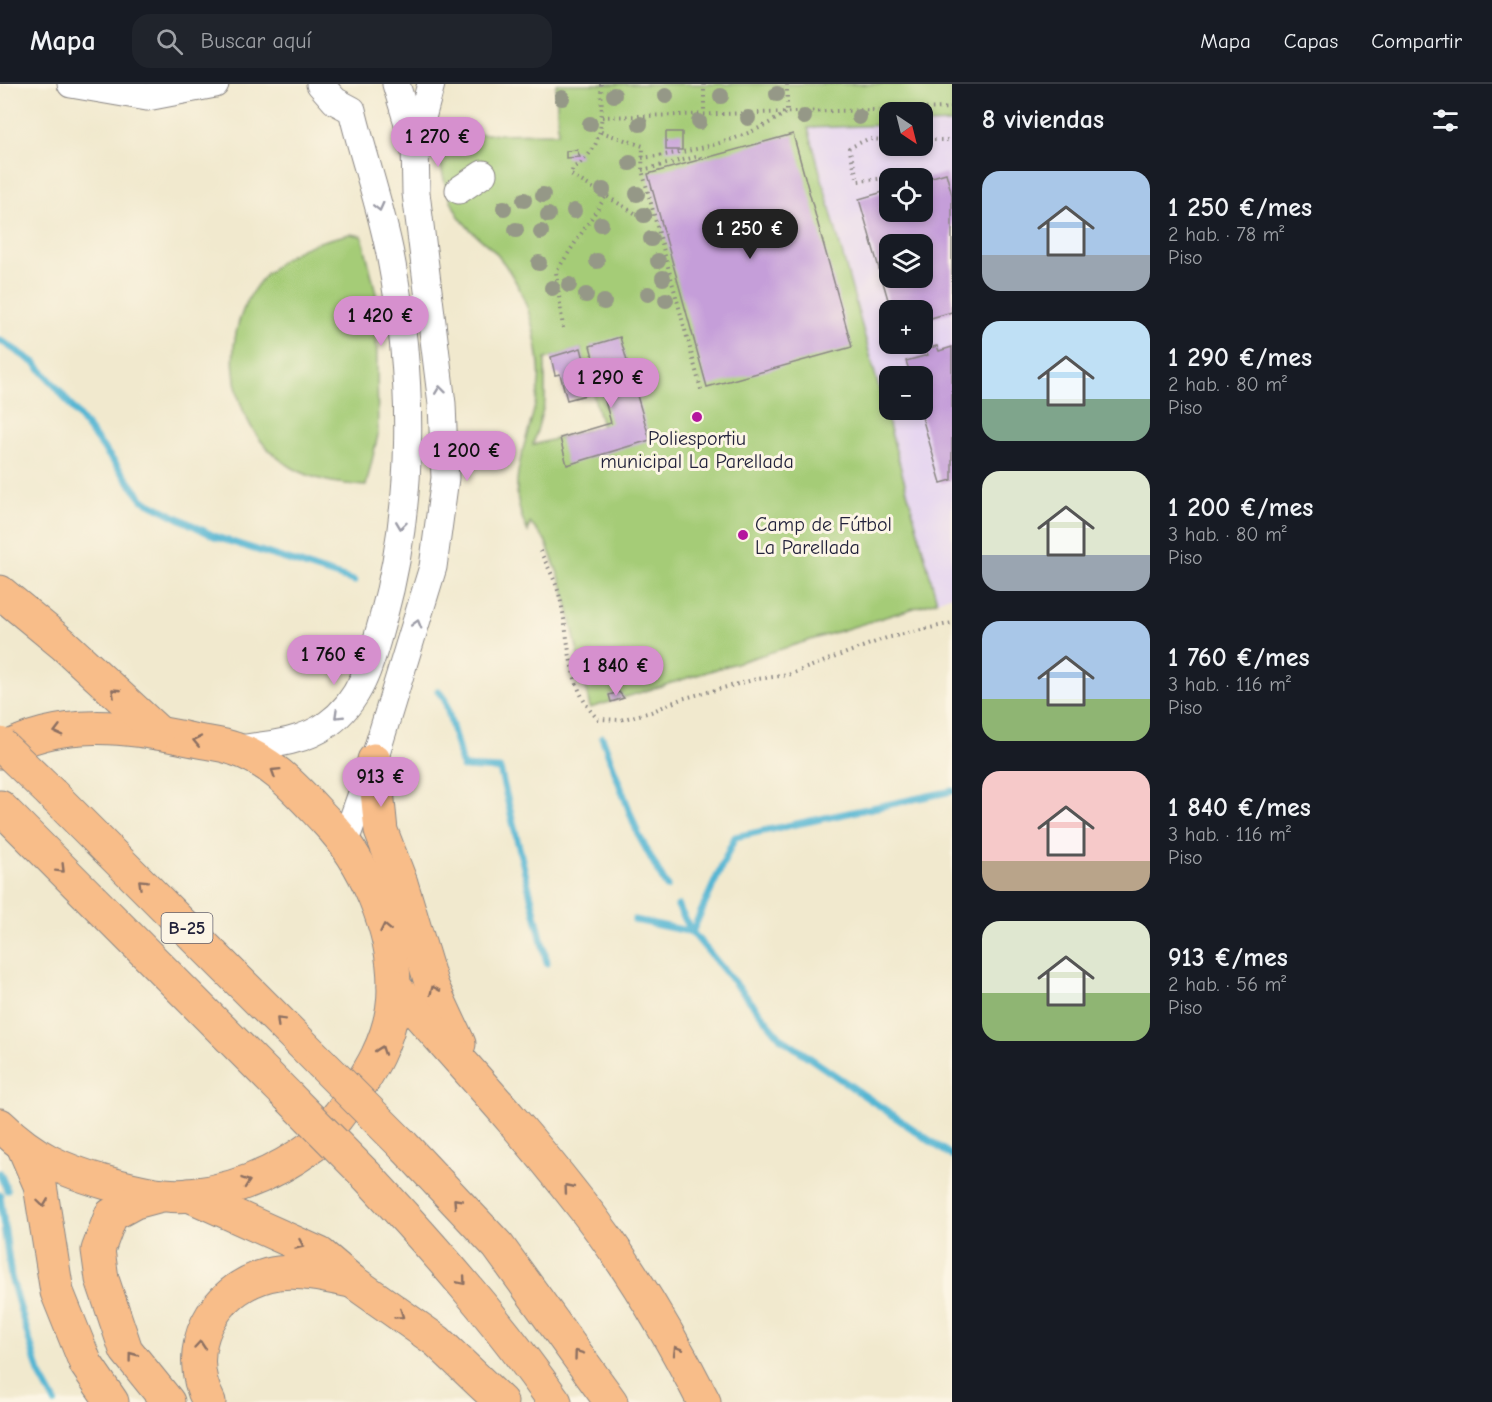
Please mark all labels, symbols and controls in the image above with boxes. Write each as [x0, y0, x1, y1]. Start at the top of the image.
search box [132, 14, 552, 68]
text: Mapa [30, 25, 96, 57]
icon: search [153, 25, 186, 58]
text: Buscar aquí [201, 28, 312, 54]
text: Mapa [1200, 29, 1251, 53]
text: Capas [1284, 29, 1338, 53]
text: Compartir [1371, 29, 1462, 53]
north arrow [879, 102, 933, 156]
map controls [879, 102, 933, 420]
icon: filters [1429, 104, 1462, 137]
text: 8 viviendas [982, 105, 1104, 135]
pin: 1 270 € [383, 117, 493, 168]
text: 1 270 € [405, 125, 471, 148]
button: locate [879, 168, 933, 222]
text: 1 250 €/mes [1168, 193, 1312, 223]
icon: home [1030, 195, 1102, 267]
one-way arrow [371, 202, 384, 212]
pin: 1 250 € [695, 209, 805, 260]
text: 1 250 € [716, 217, 784, 240]
text: 2 hab. · 78 m² [1168, 223, 1284, 246]
button: layers [879, 234, 933, 288]
text: Piso [1168, 246, 1203, 269]
pin: 1 420 € [326, 296, 436, 347]
button: + [879, 300, 933, 354]
text: 1 420 € [348, 304, 414, 327]
text: 1 290 €/mes [1168, 343, 1312, 373]
icon: home [1030, 345, 1102, 417]
pin: 1 290 € [556, 358, 666, 409]
text: 1 290 € [577, 366, 645, 389]
button: − [879, 366, 933, 420]
text: 2 hab. · 80 m² [1168, 373, 1287, 396]
one-way arrow [434, 386, 447, 395]
text: Piso [1168, 396, 1203, 419]
marker: Poliesportiu municipal La Parellada [690, 410, 704, 424]
place label: Poliesportiu municipal La Parellada [600, 427, 794, 473]
pin: 1 200 € [412, 431, 522, 482]
text: 1 200 € [433, 439, 501, 462]
text: 1 200 €/mes [1168, 493, 1313, 523]
icon: home [1030, 495, 1102, 567]
place label: Camp de Fútbol La Parellada [755, 513, 892, 559]
one-way arrow [395, 521, 408, 530]
text: 3 hab. · 80 m² [1168, 523, 1287, 546]
marker: Camp de Fútbol La Parellada [736, 528, 750, 542]
text: Piso [1168, 546, 1203, 569]
one-way arrow [410, 619, 422, 630]
pin: 1 760 € [279, 635, 389, 686]
text: 1 760 € [301, 643, 367, 666]
text: 1 760 €/mes [1168, 643, 1310, 673]
icon: home [1030, 645, 1102, 717]
pin: 1 840 € [561, 646, 671, 697]
text: 1 840 € [583, 654, 649, 677]
text: 3 hab. · 116 m² [1168, 673, 1291, 696]
one-way arrow [111, 688, 122, 699]
text: Piso [1168, 696, 1203, 719]
one-way arrow [334, 708, 344, 719]
one-way arrow [53, 724, 63, 737]
one-way arrow [192, 735, 202, 748]
pin: 913 € [339, 757, 423, 808]
text: 913 € [356, 765, 406, 788]
one-way arrow [271, 768, 282, 779]
text: 1 840 €/mes [1168, 793, 1311, 823]
icon: home [1030, 795, 1102, 867]
text: 3 hab. · 116 m² [1168, 823, 1291, 846]
text: Piso [1168, 846, 1203, 869]
one-way arrow [54, 861, 65, 872]
one-way arrow [139, 880, 150, 891]
road number: B-25 [162, 913, 213, 943]
one-way arrow [379, 924, 392, 934]
text: 913 €/mes [1168, 943, 1288, 973]
icon: home [1030, 945, 1102, 1017]
text: 2 hab. · 56 m² [1168, 973, 1286, 996]
one-way arrow [430, 985, 442, 996]
text: Piso [1168, 996, 1203, 1019]
one-way arrow [277, 1018, 288, 1029]
one-way arrow [373, 1045, 386, 1055]
one-way arrow [240, 1177, 251, 1189]
one-way arrow [565, 1184, 576, 1195]
one-way arrow [36, 1198, 48, 1207]
one-way arrow [453, 1198, 464, 1209]
one-way arrow [294, 1238, 305, 1250]
one-way arrow [454, 1274, 465, 1285]
one-way arrow [394, 1308, 405, 1319]
one-way arrow [193, 1341, 206, 1350]
one-way arrow [672, 1346, 684, 1356]
one-way arrow [574, 1350, 585, 1361]
one-way arrow [128, 1352, 139, 1363]

